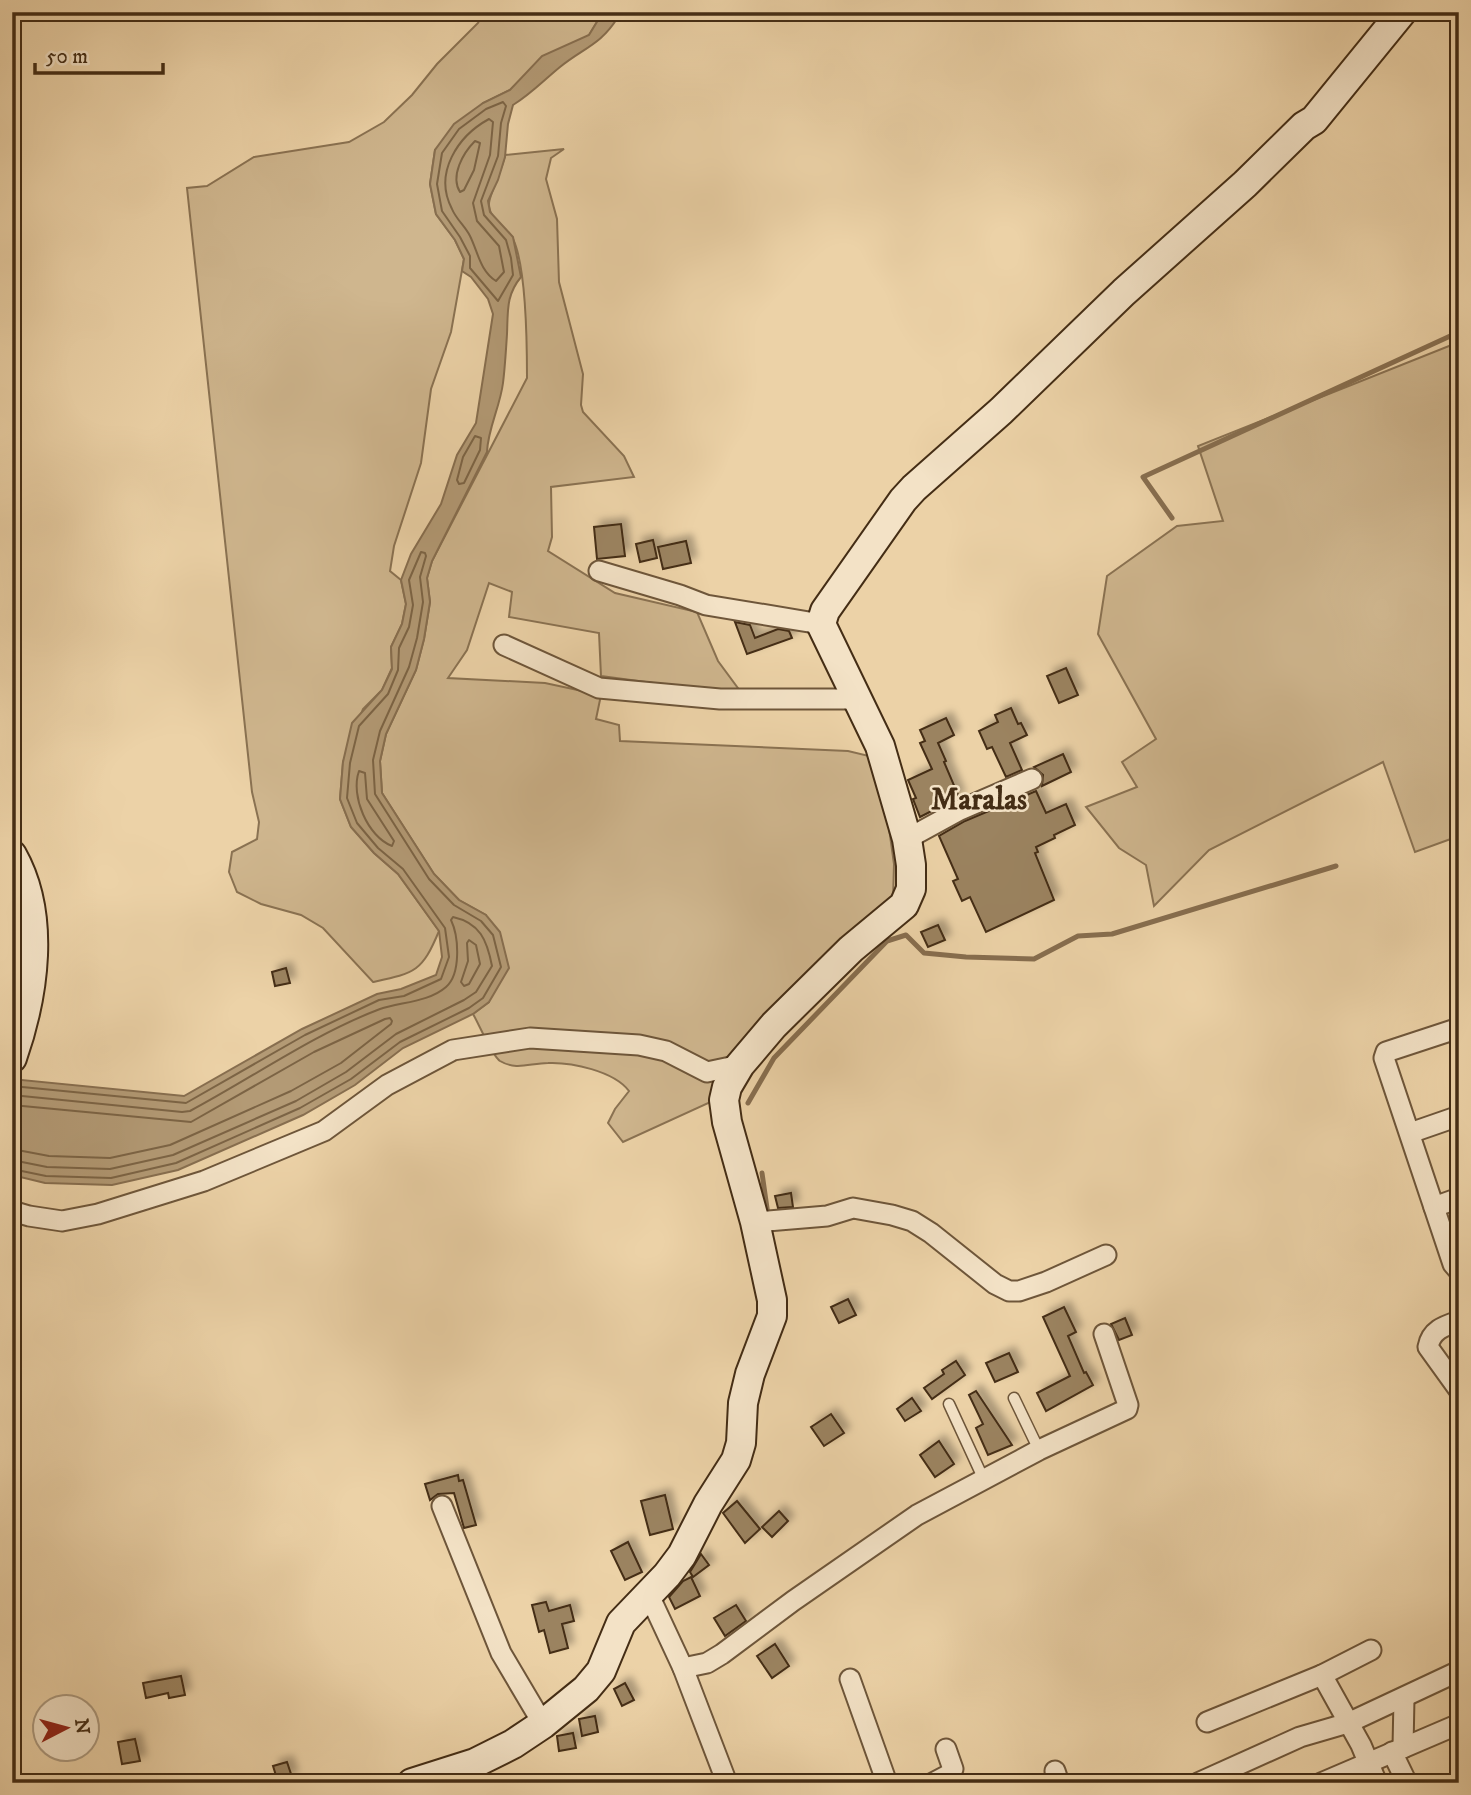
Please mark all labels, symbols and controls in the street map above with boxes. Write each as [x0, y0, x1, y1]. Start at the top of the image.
scale bar [35, 32, 163, 76]
text: 50 m [46, 44, 88, 70]
district label: Maralas [931, 782, 1027, 819]
north arrow [32, 1694, 102, 1764]
text: N [69, 1717, 94, 1736]

